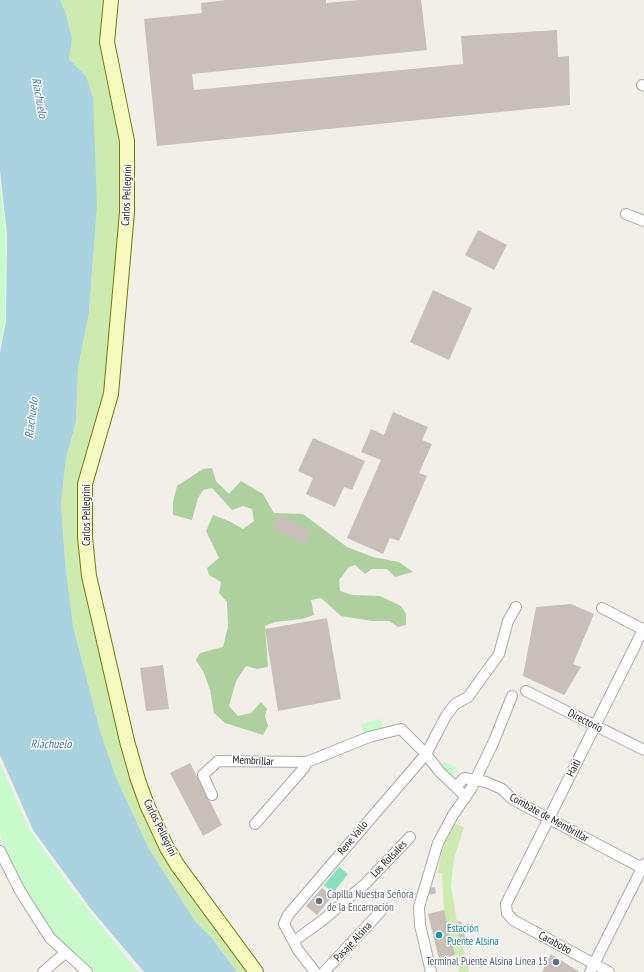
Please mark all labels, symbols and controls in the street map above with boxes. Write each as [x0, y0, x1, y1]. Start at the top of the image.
water label: Riachuelo [28, 77, 50, 119]
street label: Carlos Pellegrini [119, 164, 135, 226]
water label: Riachuelo [22, 397, 42, 439]
street label: Carlos Pellegrini [80, 484, 94, 546]
street label: Directorio [565, 707, 605, 735]
water label: Riachuelo [31, 738, 71, 752]
street label: Membrillar [232, 753, 274, 769]
street label: Haiti [564, 757, 584, 779]
street label: Combate de Membrillar [507, 791, 591, 845]
street label: Carlos Pellegrini [141, 797, 179, 859]
street label: Rene Vallo [335, 818, 371, 858]
street label: Los Rolsales [368, 838, 410, 880]
place label: Capilla Nuestra Señora de la Encarnación [327, 888, 413, 914]
marker: Capilla Nuestra Señora de la Encarnación [314, 896, 324, 906]
street label: Pasaje Alsina [331, 919, 375, 965]
place label: Estación Puente Alsina [447, 922, 499, 948]
street label: Carabobo [536, 929, 574, 957]
marker: Estación Puente Alsina [434, 930, 444, 940]
place label: Terminal Puente Alsina Línea 15 [426, 955, 548, 969]
marker: Terminal Puente Alsina Línea 15 [551, 957, 561, 967]

